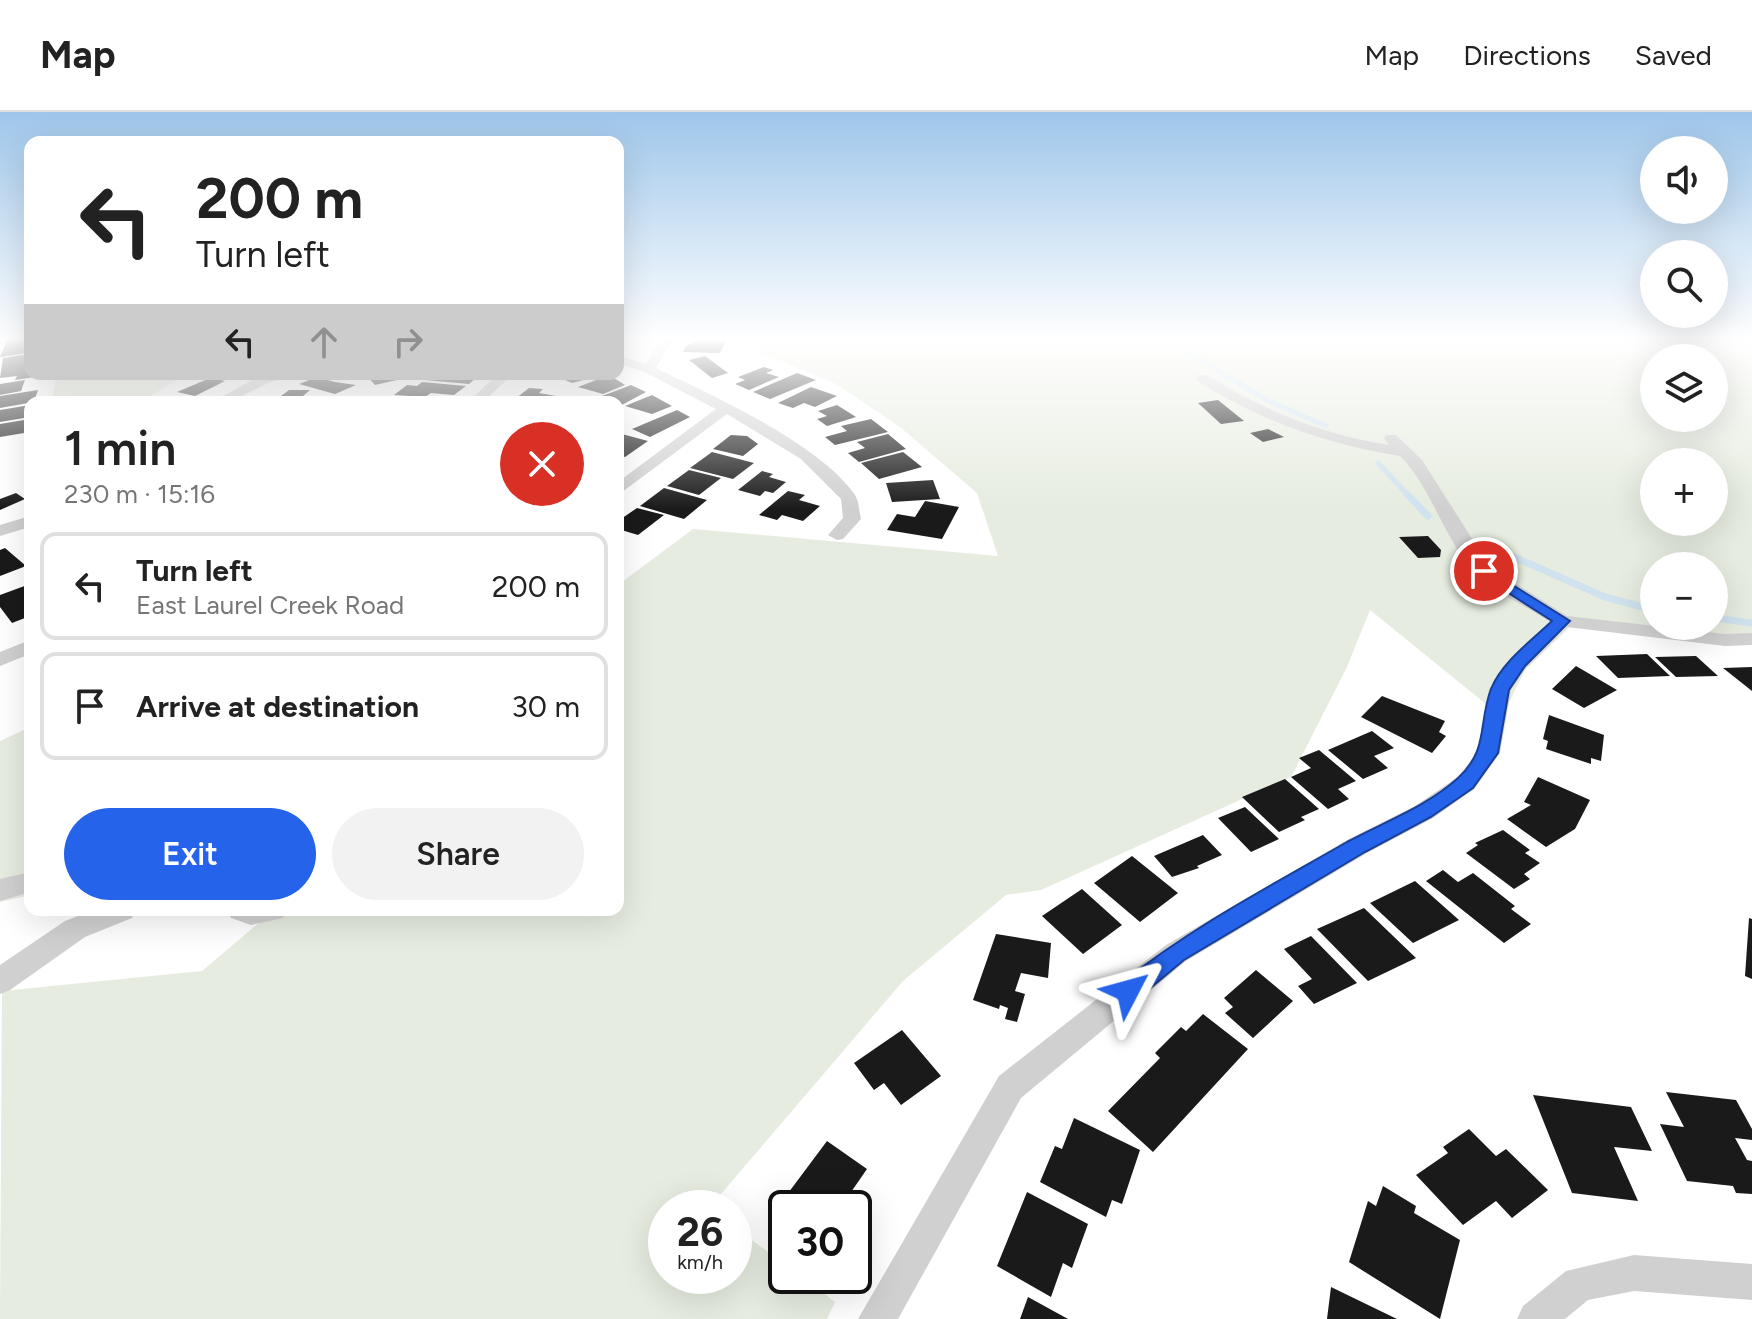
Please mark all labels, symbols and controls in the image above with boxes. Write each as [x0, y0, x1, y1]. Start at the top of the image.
text: Map [40, 32, 116, 78]
text: Map [1365, 38, 1419, 72]
text: Directions [1463, 38, 1591, 72]
text: Saved [1635, 38, 1712, 72]
map controls [1640, 136, 1728, 640]
button: sound [1640, 136, 1728, 224]
text: 200 m [196, 165, 363, 232]
icon: left [64, 168, 168, 272]
text: Turn left [196, 233, 330, 276]
button: search [1640, 240, 1728, 328]
icon: left [218, 320, 262, 364]
icon: ahead [302, 320, 346, 364]
icon: right [386, 320, 430, 364]
button: layers [1640, 344, 1728, 432]
text: 1 min [64, 419, 176, 477]
button: close [500, 422, 584, 506]
button: + [1640, 448, 1728, 536]
text: 230 m · 15:16 [64, 478, 215, 510]
pin [1450, 537, 1518, 605]
icon: arrive [1462, 549, 1506, 593]
text: Turn left [136, 552, 253, 589]
button: − [1640, 552, 1728, 640]
icon: left [68, 564, 112, 608]
text: 200 m [492, 568, 580, 605]
text: East Laurel Creek Road [136, 589, 404, 621]
icon: arrive [68, 684, 112, 728]
text: Arrive at destination [136, 688, 419, 725]
text: 30 m [512, 688, 580, 725]
button: Exit [64, 808, 316, 900]
button: Share [332, 808, 584, 900]
position arrow [1086, 949, 1170, 1033]
speed limit sign: 30 [768, 1190, 872, 1294]
text: 26 [677, 1208, 723, 1256]
text: km/h [677, 1250, 723, 1274]

